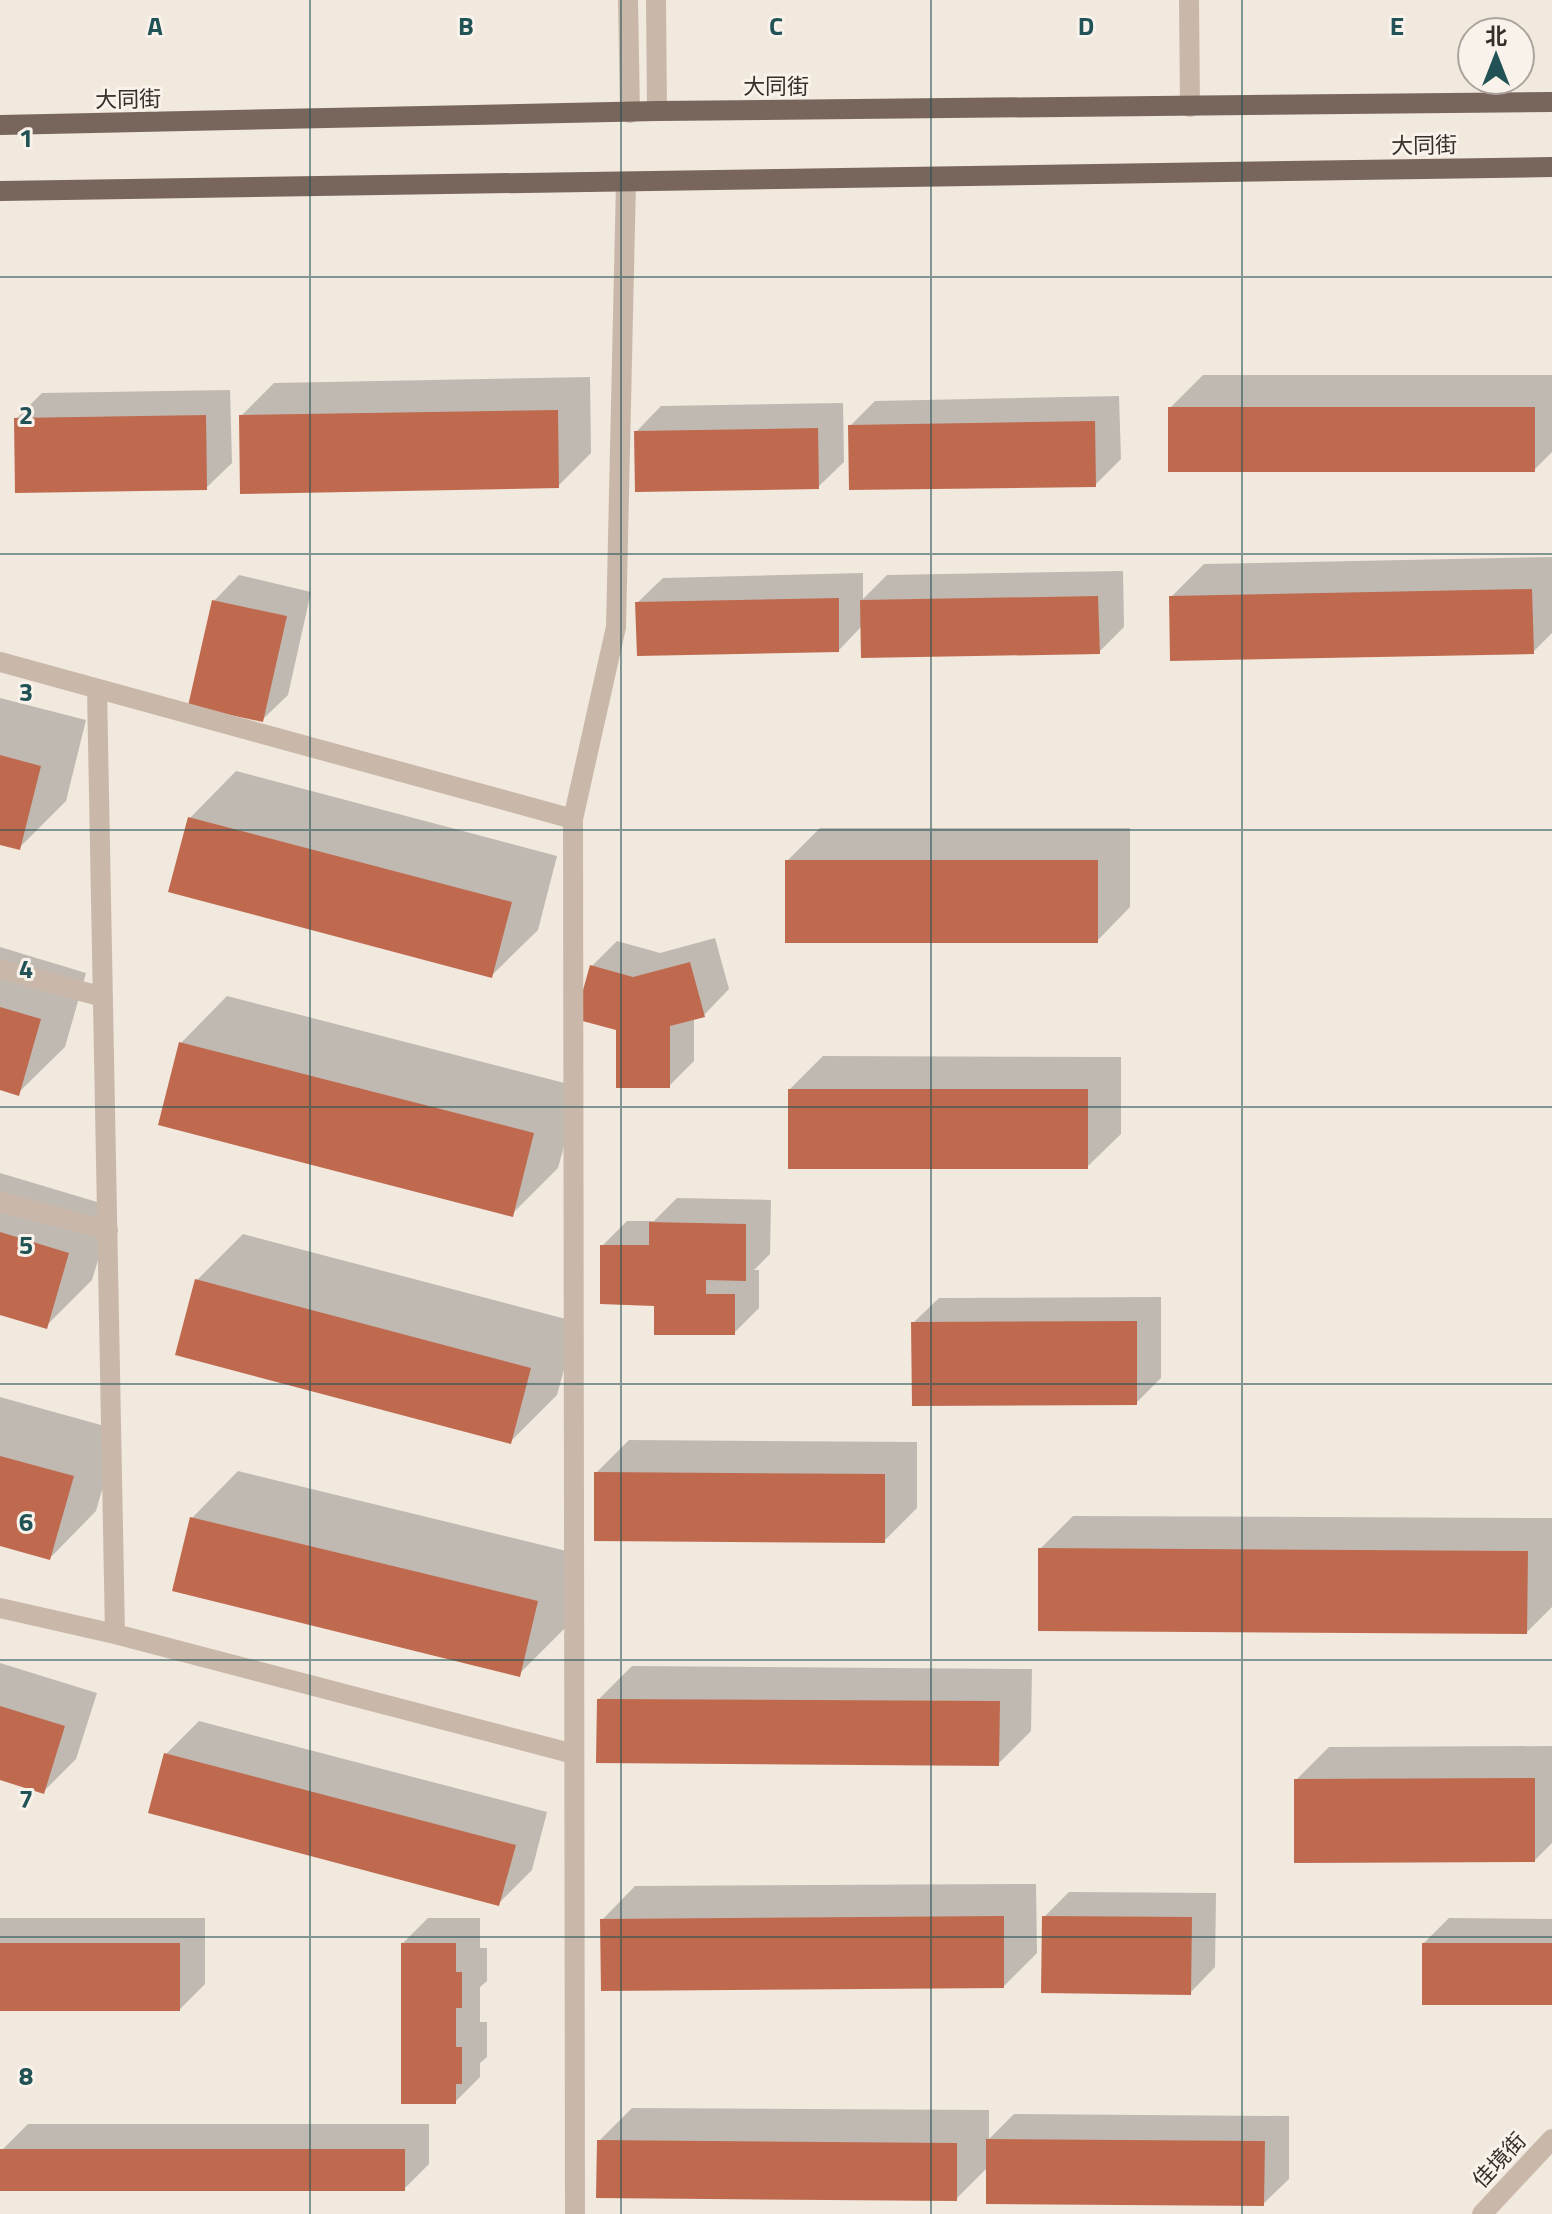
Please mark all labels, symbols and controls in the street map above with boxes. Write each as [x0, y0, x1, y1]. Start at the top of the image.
text: A [147, 6, 163, 45]
text: B [458, 6, 474, 45]
text: C [769, 6, 783, 45]
text: D [1078, 6, 1094, 45]
text: E [1390, 6, 1404, 45]
north arrow [1456, 16, 1536, 96]
text: 北 [1485, 19, 1507, 53]
street label: 大同街 [743, 69, 809, 103]
street label: 大同街 [95, 81, 161, 117]
text: 1 [19, 118, 33, 157]
street label: 大同街 [1391, 127, 1457, 163]
text: 2 [19, 395, 33, 434]
text: 3 [19, 672, 33, 711]
text: 4 [19, 949, 33, 988]
text: 5 [19, 1225, 33, 1264]
text: 6 [19, 1502, 33, 1541]
text: 7 [19, 1779, 33, 1818]
text: 8 [19, 2056, 33, 2095]
street label: 佳境街 [1464, 2124, 1534, 2196]

